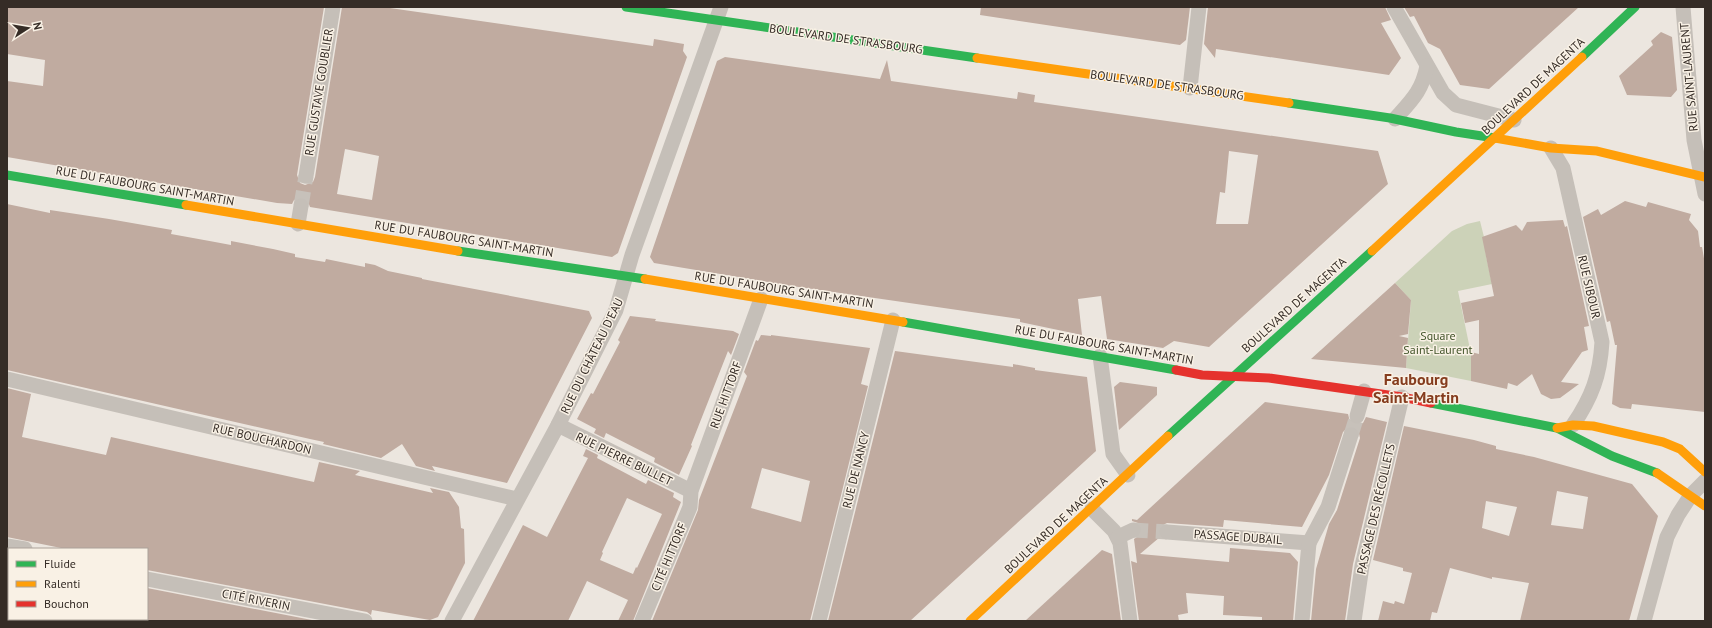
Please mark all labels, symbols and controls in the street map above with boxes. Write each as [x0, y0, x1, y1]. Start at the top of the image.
north arrow [8, 8, 48, 48]
street label: BOULEVARD DE STRASBOURG [768, 20, 924, 57]
text: N [30, 21, 45, 31]
street label: RUE SAINT-LAURENT [1676, 22, 1701, 132]
street label: RUE GUSTAVE GOUBLIER [301, 27, 336, 157]
street label: BOULEVARD DE MAGENTA [1478, 34, 1587, 137]
street label: BOULEVARD DE STRASBOURG [1089, 66, 1245, 103]
street label: RUE DU FAUBOURG SAINT-MARTIN [55, 162, 235, 209]
street label: RUE DU FAUBOURG SAINT-MARTIN [374, 217, 555, 260]
street label: BOULEVARD DE MAGENTA [1238, 254, 1349, 356]
street label: RUE SIBOUR [1575, 254, 1604, 320]
street label: RUE DU FAUBOURG SAINT-MARTIN [694, 268, 875, 311]
street label: RUE DU CHÂTEAU D'EAU [557, 295, 626, 416]
street label: RUE DU FAUBOURG SAINT-MARTIN [1014, 321, 1194, 368]
park label: Square Saint-Laurent [1403, 328, 1473, 357]
street label: RUE HITTORF [706, 359, 745, 431]
district label: Faubourg Saint-Martin [1373, 369, 1459, 407]
street label: RUE BOUCHARDON [211, 420, 313, 457]
street label: RUE PIERRE BULLET [574, 429, 675, 489]
street label: RUE DE NANCY [839, 430, 872, 510]
street label: PASSAGE DES RÉCOLLETS [1353, 442, 1398, 576]
street label: BOULEVARD DE MAGENTA [1001, 473, 1110, 576]
street label: CITÉ HITTORF [647, 520, 690, 593]
street label: PASSAGE DUBAIL [1193, 526, 1283, 547]
legend [8, 548, 148, 620]
text: Fluide [44, 556, 76, 571]
text: Ralenti [44, 576, 80, 591]
street label: CITÉ RIVERIN [221, 586, 292, 613]
text: Bouchon [44, 596, 89, 611]

